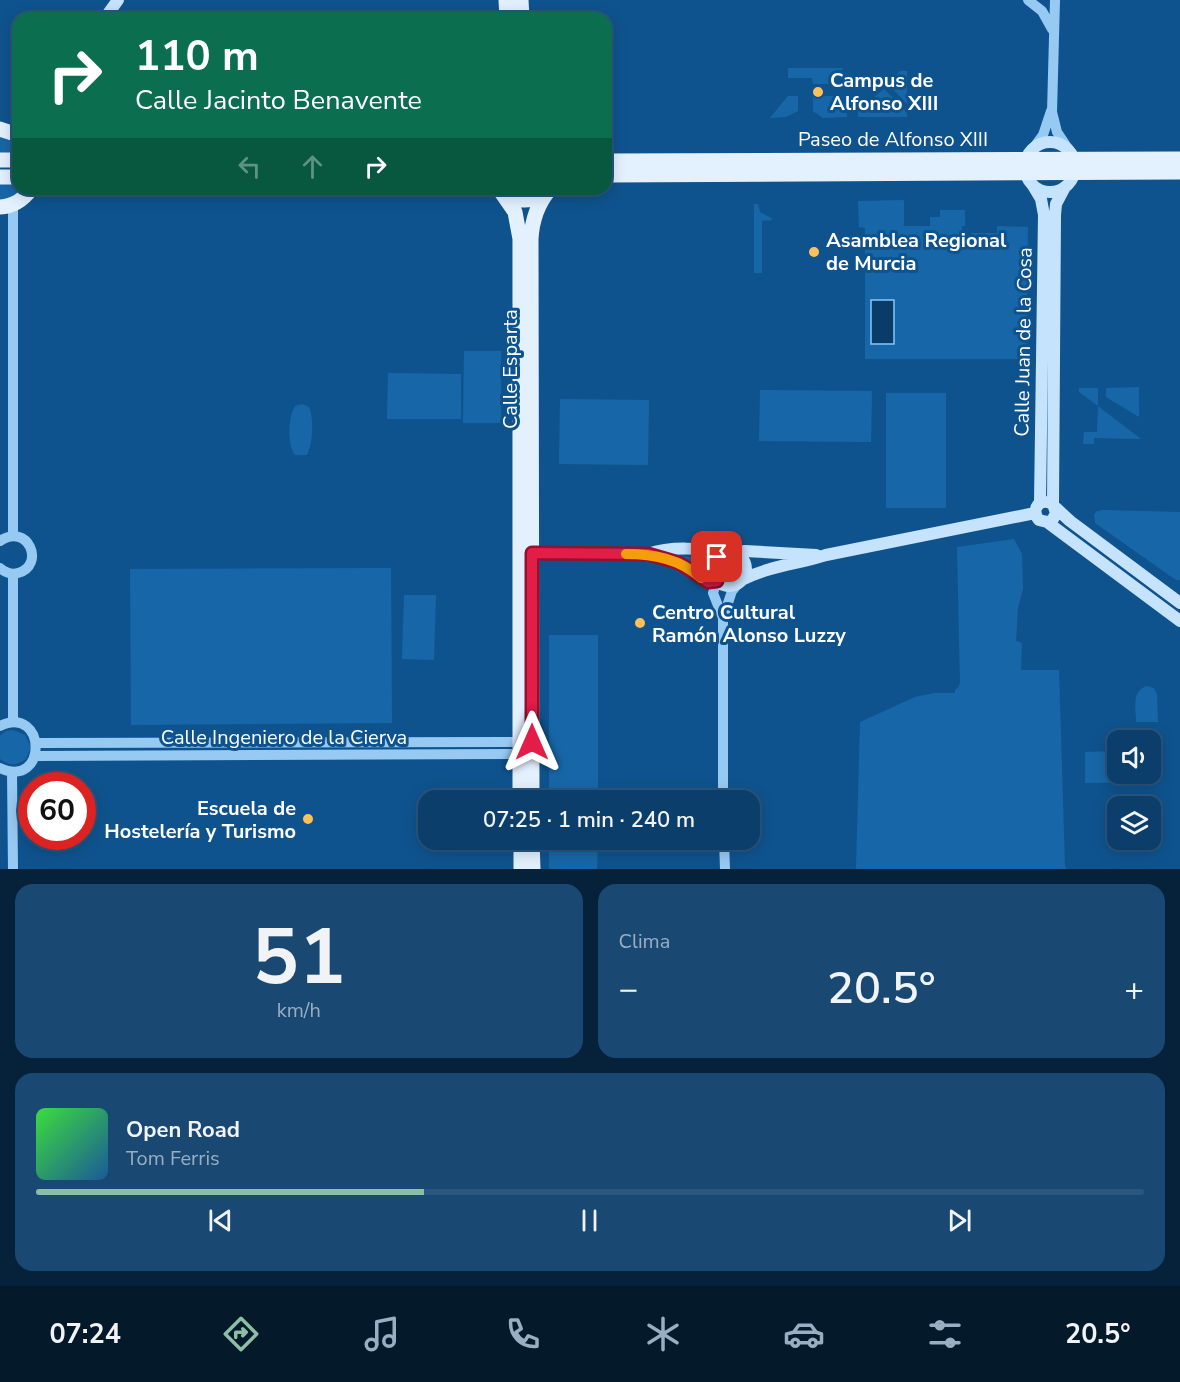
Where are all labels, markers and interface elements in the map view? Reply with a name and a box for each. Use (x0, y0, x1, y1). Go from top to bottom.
text: 110 m (135, 28, 259, 85)
icon: right (36, 36, 114, 114)
place label: Campus de Alfonso XIII (830, 67, 938, 117)
text: Calle Jacinto Benavente (135, 82, 422, 119)
marker: Campus de Alfonso XIII (811, 85, 825, 99)
street label: Paseo de Alfonso XIII (798, 126, 988, 153)
icon: left (233, 150, 266, 183)
icon: ahead (296, 150, 329, 183)
icon: right (359, 150, 392, 183)
place label: Asamblea Regional de Murcia (826, 227, 1007, 277)
marker: Asamblea Regional de Murcia (807, 245, 821, 259)
street label: Calle Juan de la Cosa (1008, 247, 1039, 437)
street label: Calle Esparta (497, 309, 524, 429)
pin (691, 531, 742, 582)
icon: arrive (700, 540, 733, 573)
place label: Centro Cultural Ramón Alonso Luzzy (652, 599, 846, 649)
marker: Centro Cultural Ramón Alonso Luzzy (633, 616, 647, 630)
position arrow (500, 710, 564, 774)
street label: Calle Ingeniero de la Cierva (161, 724, 407, 751)
map controls (1107, 730, 1161, 850)
button: sound (1107, 730, 1161, 784)
speed limit sign: 60 (18, 772, 96, 850)
place label: Escuela de Hostelería y Turismo (104, 795, 296, 845)
button: layers (1107, 796, 1161, 850)
text: 07:25 · 1 min · 240 m (483, 805, 695, 835)
marker: Escuela de Hostelería y Turismo (301, 812, 315, 826)
text: 51 (252, 904, 346, 1011)
text: Clima (619, 928, 670, 955)
text: 20.5° (827, 958, 936, 1019)
text: − (619, 967, 638, 1012)
text: + (1124, 967, 1144, 1012)
text: km/h (277, 997, 321, 1024)
text: Open Road (126, 1115, 240, 1145)
text: Tom Ferris (126, 1145, 220, 1172)
icon: previous (204, 1204, 237, 1237)
icon: pause (573, 1204, 606, 1237)
icon: next (943, 1204, 976, 1237)
icon: directions (220, 1313, 262, 1355)
icon: music (361, 1313, 403, 1355)
icon: phone (502, 1313, 544, 1355)
icon: climate (642, 1313, 684, 1355)
icon: car (783, 1313, 825, 1355)
icon: filters (924, 1313, 966, 1355)
text: 07:24 (49, 1316, 121, 1353)
text: 20.5° (1065, 1316, 1130, 1353)

